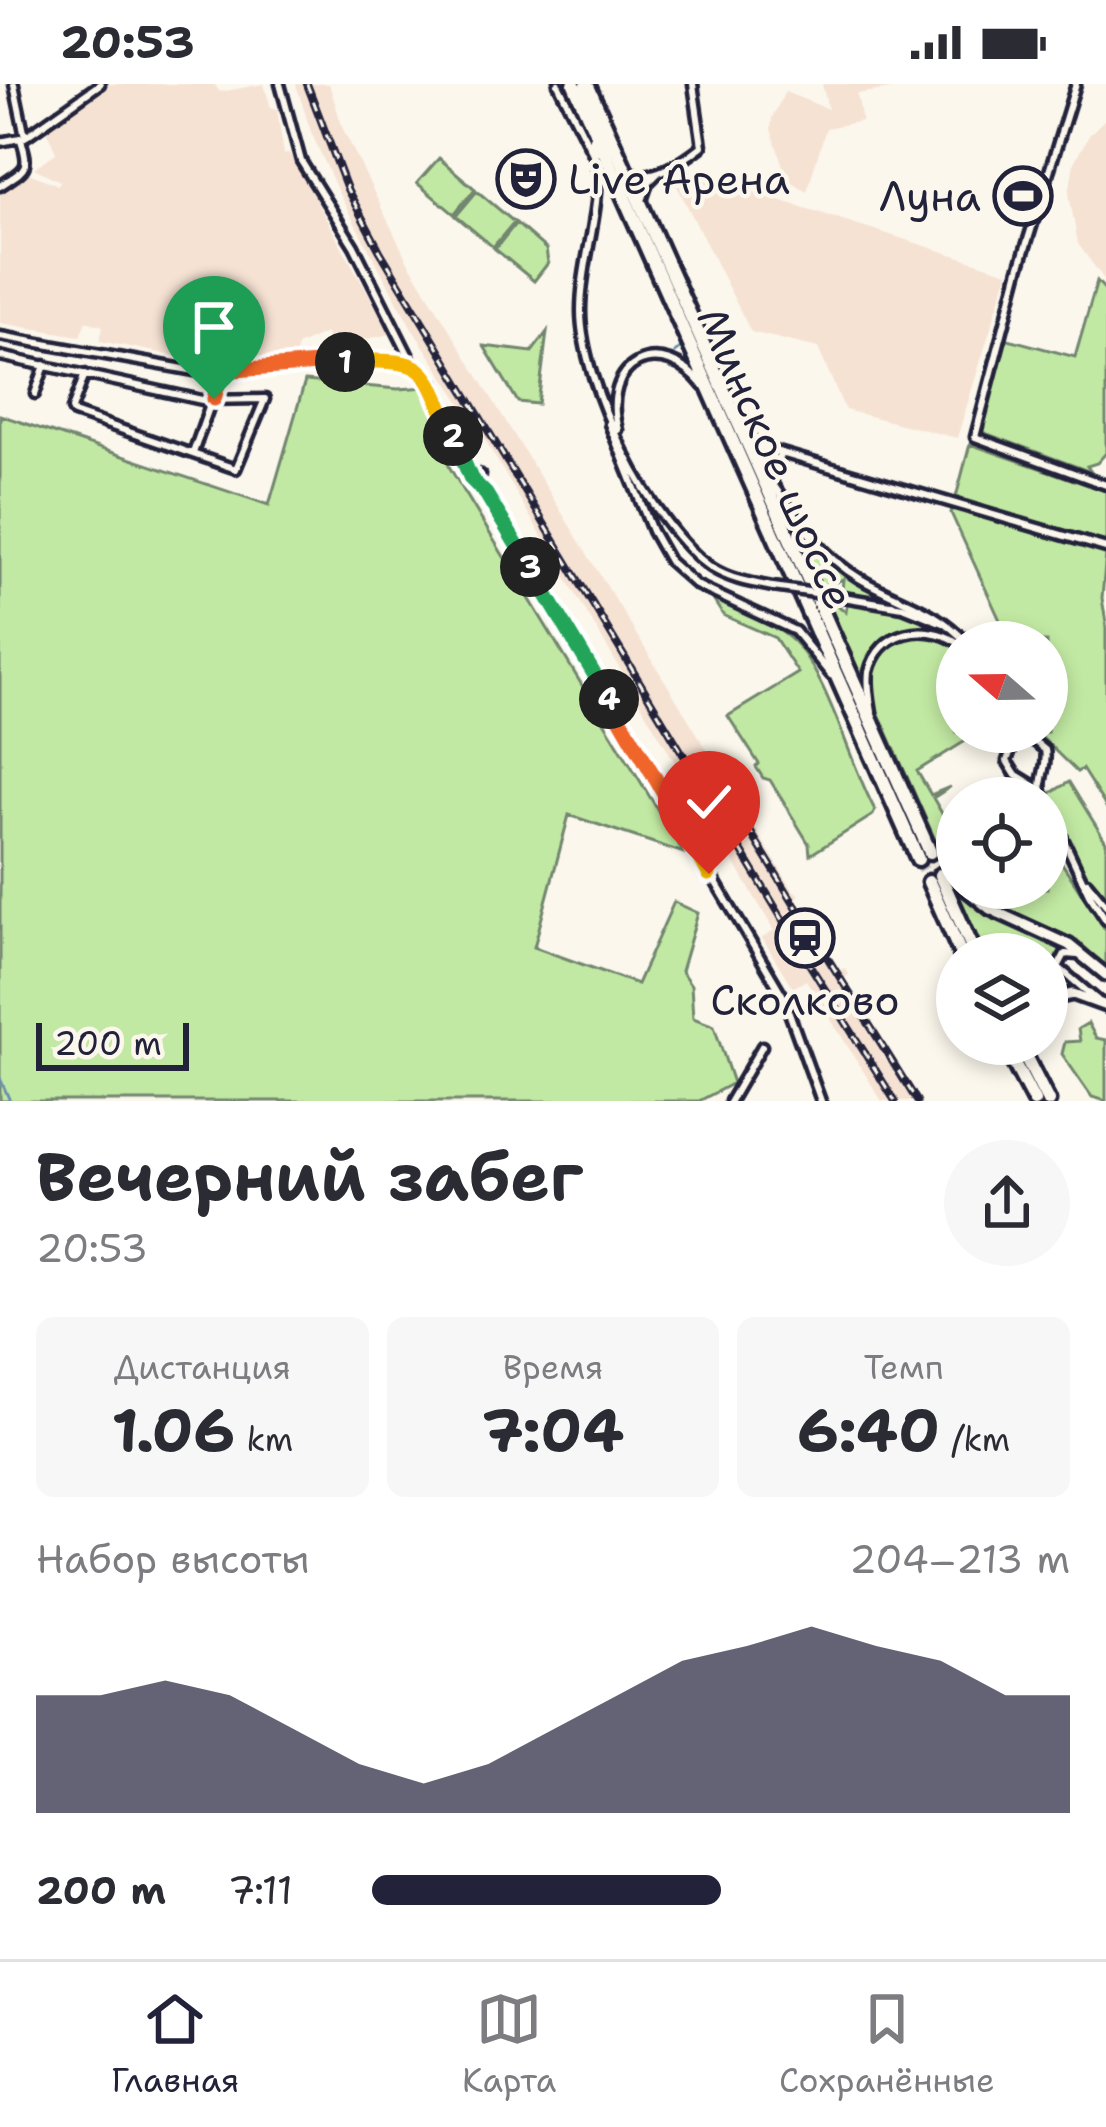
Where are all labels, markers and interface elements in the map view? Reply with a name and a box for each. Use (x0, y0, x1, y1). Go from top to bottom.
text: 20:53 (60, 12, 195, 72)
theatre icon: Live Арена (495, 148, 557, 210)
place label: Live Арена (568, 151, 790, 207)
sports icon: Луна (992, 165, 1054, 227)
place label: Луна (879, 168, 981, 224)
pin (163, 276, 265, 399)
icon: arrive (181, 294, 247, 360)
street label: Минское шоссе (684, 298, 868, 618)
pin: 1 (315, 332, 375, 392)
text: 1 (337, 339, 353, 384)
pin: 2 (423, 406, 483, 466)
text: 2 (441, 413, 465, 458)
pin: 3 (500, 537, 560, 597)
text: 3 (518, 544, 542, 589)
north arrow (936, 621, 1068, 753)
map controls (936, 621, 1068, 1065)
pin: 4 (579, 669, 639, 729)
text: 4 (597, 676, 621, 721)
pin (658, 751, 760, 874)
icon: check (676, 769, 742, 835)
button: locate (936, 777, 1068, 909)
station icon: Сколково (774, 907, 836, 969)
button: layers (936, 933, 1068, 1065)
place label: Сколково (710, 972, 900, 1028)
scale bar (36, 1017, 189, 1070)
text: 200 m (54, 1021, 162, 1066)
text: Вечерний забег (36, 1133, 583, 1221)
button: share (944, 1140, 1070, 1266)
text: 20:53 (36, 1222, 148, 1274)
text: Дистанция (114, 1345, 291, 1390)
text: Время (503, 1345, 603, 1390)
text: Темп (864, 1345, 944, 1390)
text: 1.06 (111, 1390, 235, 1470)
text: 7:04 (482, 1390, 624, 1470)
text: 6:40 (797, 1390, 940, 1470)
text: km (235, 1417, 293, 1462)
text: /km (940, 1417, 1010, 1462)
text: Набор высоты (36, 1533, 310, 1585)
text: 204–213 m (849, 1533, 1070, 1585)
text: 200 m (36, 1864, 166, 1916)
text: 7:11 (228, 1864, 293, 1916)
tab: Главная (111, 1986, 239, 2103)
tab: Карта (462, 1986, 556, 2103)
tab: Сохранённые (779, 1986, 995, 2103)

